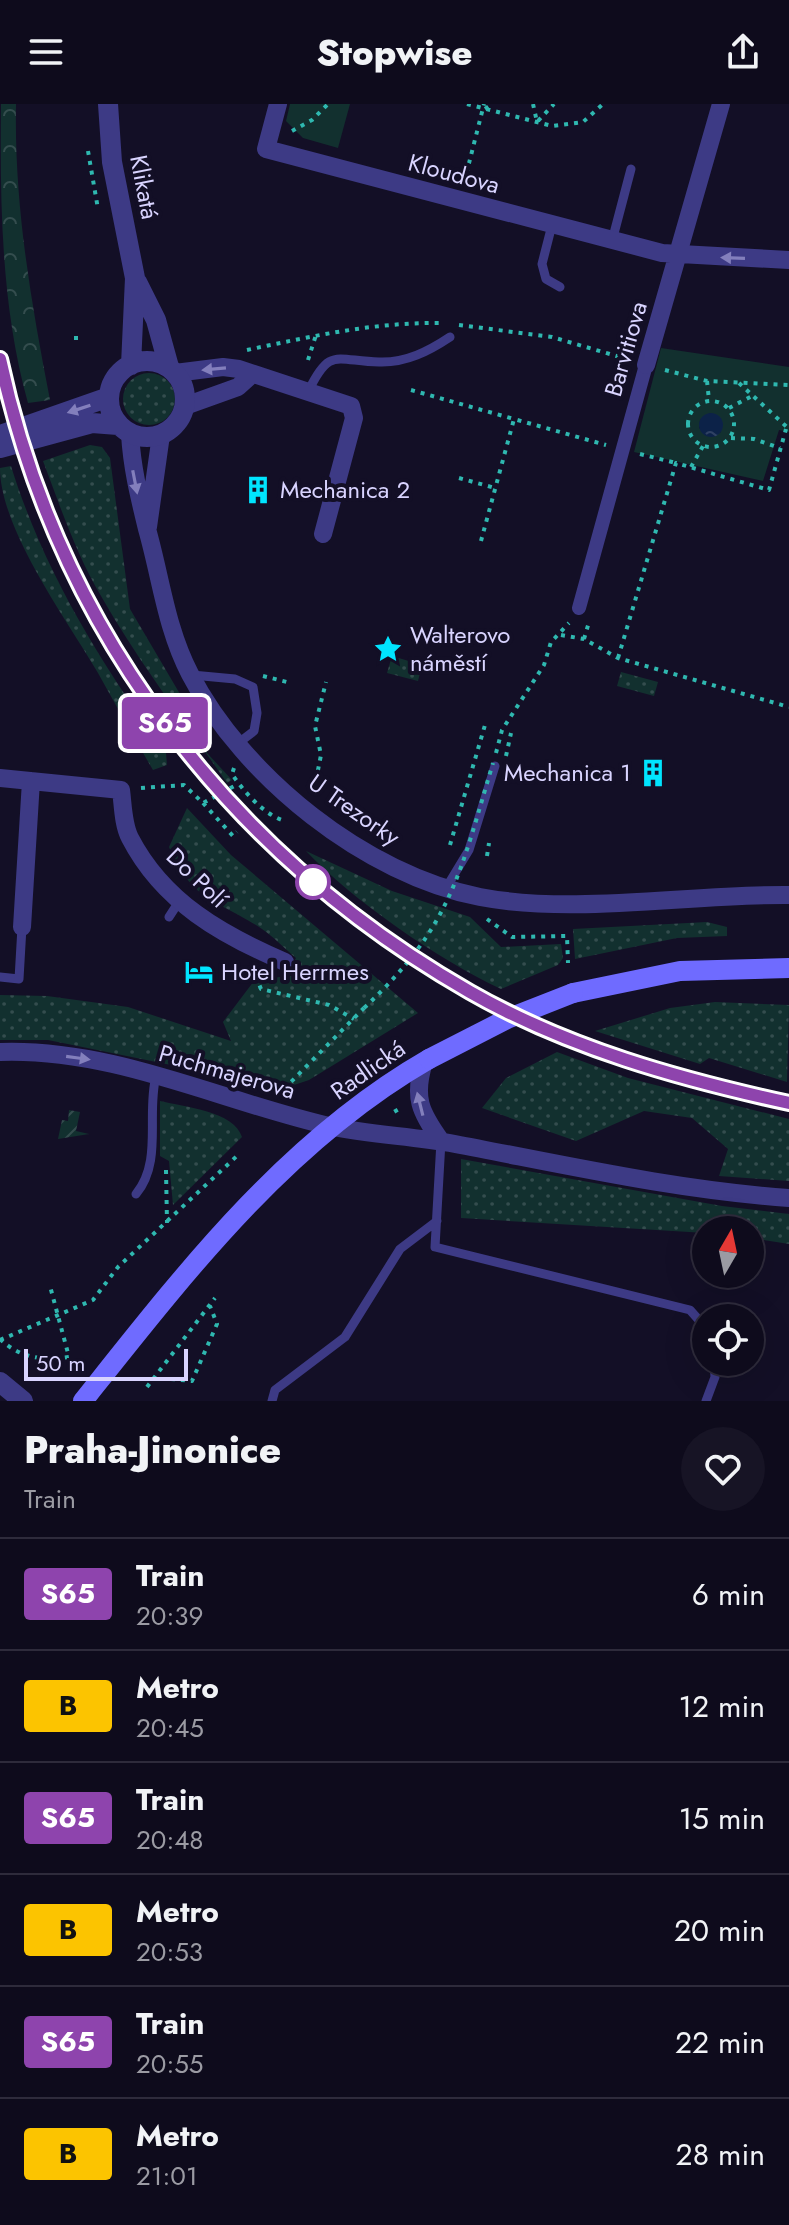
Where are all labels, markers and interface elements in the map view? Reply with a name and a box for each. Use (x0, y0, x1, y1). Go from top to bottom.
text: Stopwise (316, 26, 473, 78)
icon: menu (24, 30, 68, 74)
icon: share (721, 30, 765, 74)
street label: Kloudova (405, 145, 504, 202)
street label: Klikatá (121, 152, 168, 222)
one-way arrow (720, 251, 745, 264)
street label: Barvitiova (595, 297, 656, 401)
one-way arrow (201, 363, 226, 376)
one-way arrow (66, 404, 90, 416)
one-way arrow (129, 470, 141, 495)
place label: Mechanica 2 (280, 472, 410, 507)
building icon: Mechanica 2 (243, 475, 273, 505)
place label: Walterovo náměstí (410, 617, 510, 680)
place icon: Walterovo náměstí (373, 634, 403, 664)
line badge: S65 (119, 697, 211, 749)
text: S65 (138, 702, 192, 743)
place label: Mechanica 1 (504, 755, 631, 790)
building icon: Mechanica 1 (638, 758, 668, 788)
street label: U Trezorky (301, 765, 408, 854)
street label: Do Polí (159, 839, 237, 916)
unlabelled marker (296, 865, 330, 899)
place label: Hotel Herrmes (221, 954, 369, 989)
hotel icon: Hotel Herrmes (184, 957, 214, 987)
street label: Radlická (323, 1031, 412, 1108)
street label: Puchmajerova (155, 1035, 300, 1108)
one-way arrow (66, 1052, 91, 1065)
one-way arrow (414, 1091, 426, 1116)
north arrow (692, 1216, 764, 1288)
map controls (692, 1216, 764, 1376)
button: locate (692, 1304, 764, 1376)
scale bar (24, 1345, 188, 1381)
text: 50 m (36, 1347, 85, 1379)
text: Praha-Jinonice (24, 1422, 281, 1477)
button: heart (681, 1427, 765, 1511)
text: Train (24, 1480, 76, 1518)
text: Train (136, 1554, 204, 1597)
text: S65 (41, 1573, 95, 1614)
text: 6 min (692, 1573, 765, 1616)
text: 20:39 (136, 1597, 203, 1635)
text: Metro (136, 1666, 219, 1709)
text: B (59, 1685, 77, 1726)
text: 12 min (678, 1685, 765, 1728)
text: 20:45 (136, 1709, 204, 1747)
text: Train (136, 1778, 204, 1821)
text: S65 (41, 1797, 95, 1838)
text: 15 min (679, 1797, 765, 1840)
text: 20:48 (136, 1821, 204, 1859)
text: Metro (136, 1890, 219, 1933)
text: B (59, 1909, 77, 1950)
text: 20 min (674, 1909, 765, 1952)
text: 20:53 (136, 1933, 203, 1971)
text: Train (136, 2002, 204, 2045)
text: S65 (41, 2021, 95, 2062)
text: 22 min (675, 2021, 765, 2064)
text: 20:55 (136, 2045, 204, 2083)
text: Metro (136, 2114, 219, 2157)
text: B (59, 2133, 77, 2174)
text: 28 min (676, 2133, 765, 2176)
text: 21:01 (136, 2157, 198, 2195)

